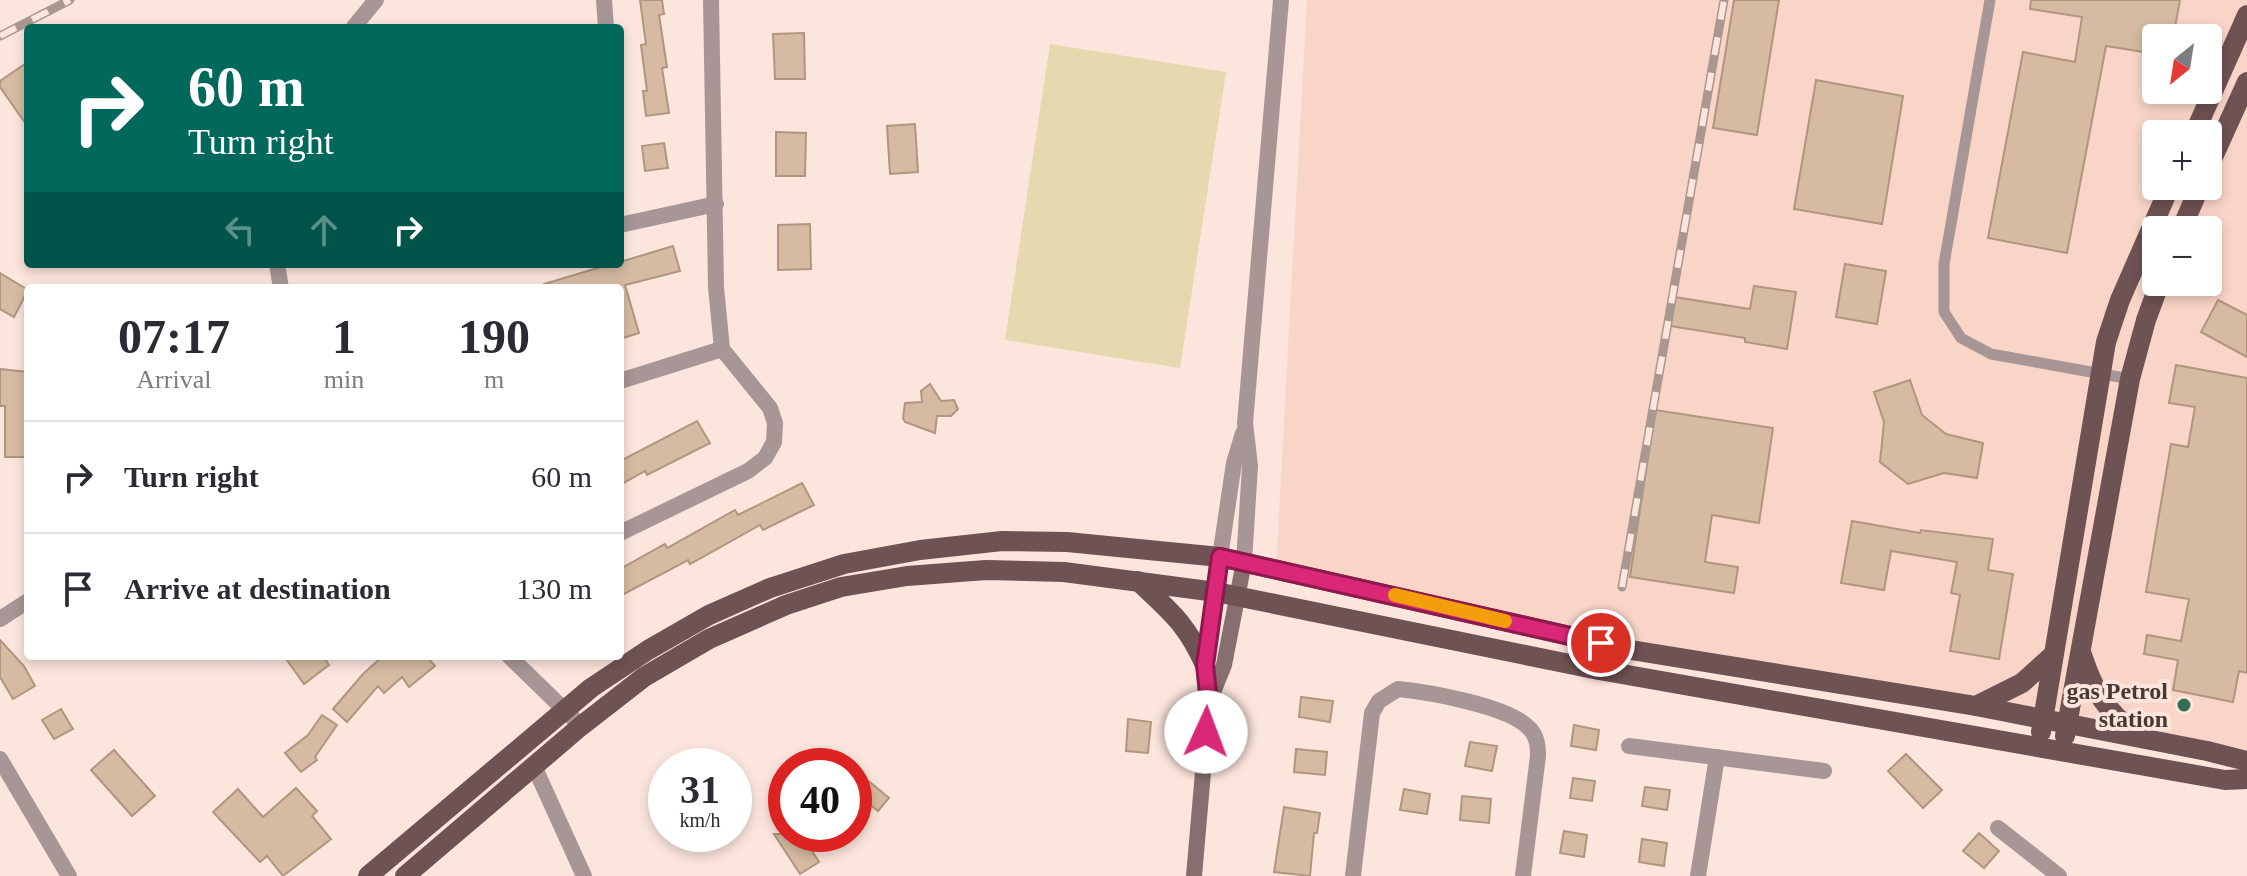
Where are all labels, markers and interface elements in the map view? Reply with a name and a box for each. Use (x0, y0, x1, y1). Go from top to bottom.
north arrow (2142, 24, 2222, 104)
map controls (2142, 24, 2222, 296)
icon: right (56, 56, 160, 160)
text: 60 m (188, 56, 305, 118)
button: + (2142, 120, 2222, 200)
text: Turn right (188, 122, 334, 162)
icon: left (218, 208, 262, 252)
icon: ahead (302, 208, 346, 252)
icon: right (386, 208, 430, 252)
button: − (2142, 216, 2222, 296)
text: 07:17 (118, 310, 230, 363)
text: 1 (332, 310, 356, 363)
text: 190 (458, 310, 530, 363)
text: Arrival (136, 365, 211, 394)
text: min (324, 365, 364, 394)
text: m (484, 365, 504, 394)
icon: right (56, 455, 100, 499)
text: Turn right (124, 460, 259, 493)
text: 60 m (531, 460, 592, 493)
icon: arrive (56, 567, 100, 611)
text: Arrive at destination (124, 572, 391, 605)
text: 130 m (516, 572, 592, 605)
pin (1567, 609, 1635, 677)
icon: arrive (1579, 621, 1623, 665)
place label: gas Petrol station (2066, 678, 2168, 732)
position arrow (1164, 690, 1248, 774)
marker: gas Petrol station (2175, 696, 2193, 714)
speed limit sign: 40 (768, 748, 872, 852)
text: 31 (680, 767, 720, 812)
text: km/h (679, 809, 721, 831)

